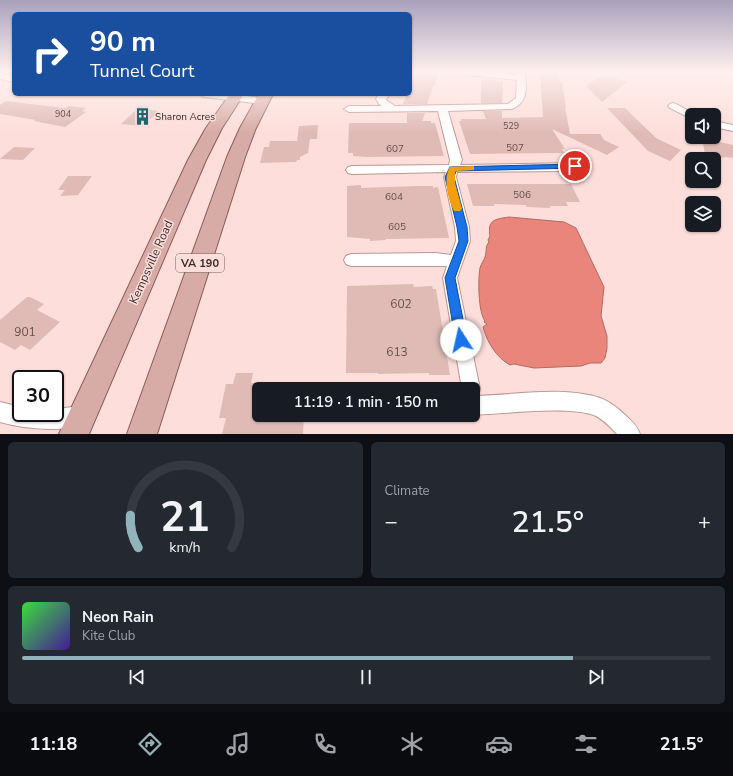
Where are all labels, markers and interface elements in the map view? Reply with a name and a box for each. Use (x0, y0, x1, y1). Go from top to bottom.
text: 90 m (90, 23, 156, 61)
icon: right (24, 28, 76, 80)
text: Tunnel Court (90, 59, 194, 83)
building icon: Sharon Acres (132, 106, 152, 126)
house number: 904 (55, 108, 72, 120)
map controls (685, 108, 721, 232)
button: sound (685, 108, 721, 144)
place label: Sharon Acres (155, 110, 215, 124)
house number: 529 (503, 120, 519, 132)
house number: 507 (506, 141, 524, 155)
house number: 607 (386, 142, 404, 156)
pin (558, 149, 592, 183)
button: search (685, 152, 721, 188)
icon: arrive (564, 155, 586, 177)
house number: 506 (513, 188, 531, 202)
house number: 604 (385, 190, 403, 204)
button: layers (685, 196, 721, 232)
street label: Kempsville Road (125, 218, 177, 306)
house number: 605 (388, 220, 406, 234)
road number: VA 190 (176, 254, 224, 272)
house number: 602 (390, 296, 412, 312)
position arrow (440, 319, 482, 361)
house number: 901 (14, 324, 36, 340)
house number: 613 (386, 344, 408, 360)
speed limit sign: 30 (12, 370, 64, 422)
text: 11:19 · 1 min · 150 m (294, 392, 438, 412)
text: Climate (385, 482, 430, 500)
text: 21 (160, 489, 210, 546)
text: 21.5° (512, 502, 584, 543)
text: − (385, 507, 398, 537)
text: + (698, 507, 711, 537)
text: km/h (170, 538, 201, 557)
text: Neon Rain (82, 607, 154, 627)
text: Kite Club (82, 627, 135, 645)
icon: previous (126, 666, 148, 688)
icon: pause (355, 666, 377, 688)
icon: next (585, 666, 607, 688)
icon: directions (136, 730, 164, 758)
icon: music (224, 730, 252, 758)
icon: phone (311, 730, 339, 758)
icon: climate (398, 730, 426, 758)
icon: car (485, 730, 513, 758)
icon: filters (572, 730, 600, 758)
text: 11:18 (30, 732, 77, 756)
text: 21.5° (660, 732, 703, 756)

